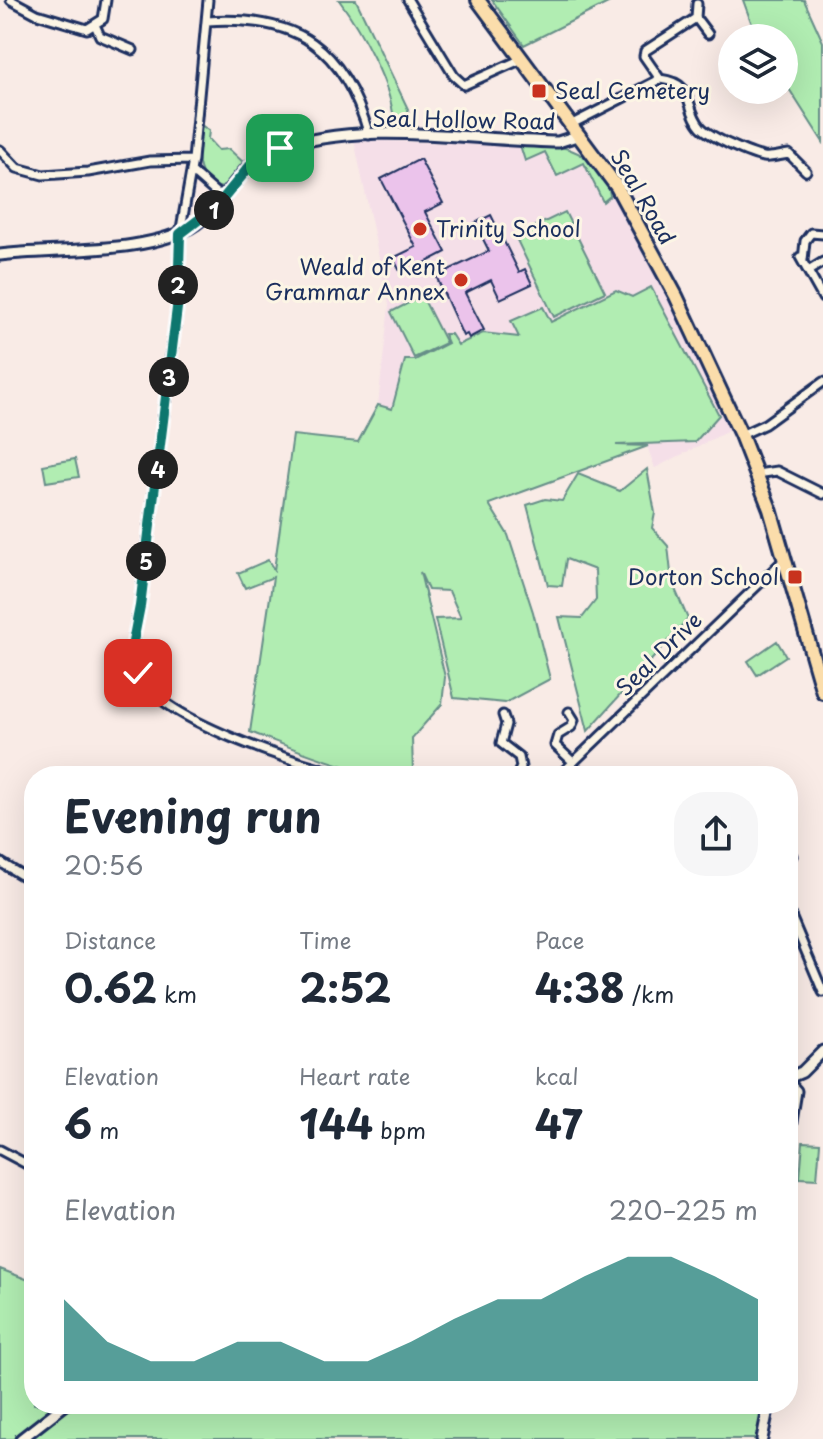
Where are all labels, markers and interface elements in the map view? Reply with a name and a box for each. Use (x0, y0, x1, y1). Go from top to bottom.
map controls (718, 24, 798, 104)
button: layers (718, 24, 798, 104)
place label: Seal Cemetery (555, 73, 710, 106)
marker: Seal Cemetery (530, 82, 548, 100)
street label: Seal Hollow Road (372, 100, 556, 137)
pin (246, 114, 314, 182)
icon: arrive (258, 126, 302, 170)
street label: Seal Road (604, 142, 685, 250)
pin: 1 (194, 190, 234, 230)
text: 1 (209, 193, 219, 226)
place label: Trinity School (436, 211, 581, 244)
marker: Trinity School (411, 220, 429, 238)
place label: Weald of Kent Grammar Annex (265, 249, 445, 307)
pin: 2 (158, 265, 198, 305)
text: 2 (170, 268, 186, 301)
marker: Weald of Kent Grammar Annex (452, 271, 470, 289)
pin: 3 (149, 357, 189, 397)
text: 3 (162, 360, 176, 393)
pin: 4 (138, 449, 178, 489)
text: 4 (151, 452, 165, 485)
pin: 5 (126, 541, 166, 581)
text: 5 (139, 544, 153, 577)
place label: Dorton School (628, 559, 779, 592)
marker: Dorton School (786, 568, 804, 586)
street label: Seal Drive (607, 603, 709, 703)
pin (104, 639, 172, 707)
icon: check (116, 651, 160, 695)
text: Evening run (64, 782, 322, 848)
button: share (674, 792, 758, 876)
text: 20:56 (64, 845, 143, 884)
text: Distance (64, 923, 156, 956)
text: Time (299, 923, 351, 956)
text: Pace (535, 923, 584, 956)
text: 0.62 (64, 956, 157, 1017)
text: 2:52 (299, 956, 391, 1017)
text: 4:38 (535, 956, 625, 1017)
text: km (157, 977, 197, 1010)
text: /km (625, 977, 674, 1010)
text: Elevation (64, 1059, 159, 1092)
text: Heart rate (299, 1059, 410, 1092)
text: kcal (535, 1059, 579, 1092)
text: 6 (64, 1092, 92, 1153)
text: 144 (299, 1092, 373, 1153)
text: 47 (535, 1092, 582, 1153)
text: m (92, 1113, 119, 1146)
text: bpm (373, 1113, 426, 1146)
text: Elevation (64, 1190, 176, 1229)
text: 220–225 m (609, 1190, 758, 1229)

